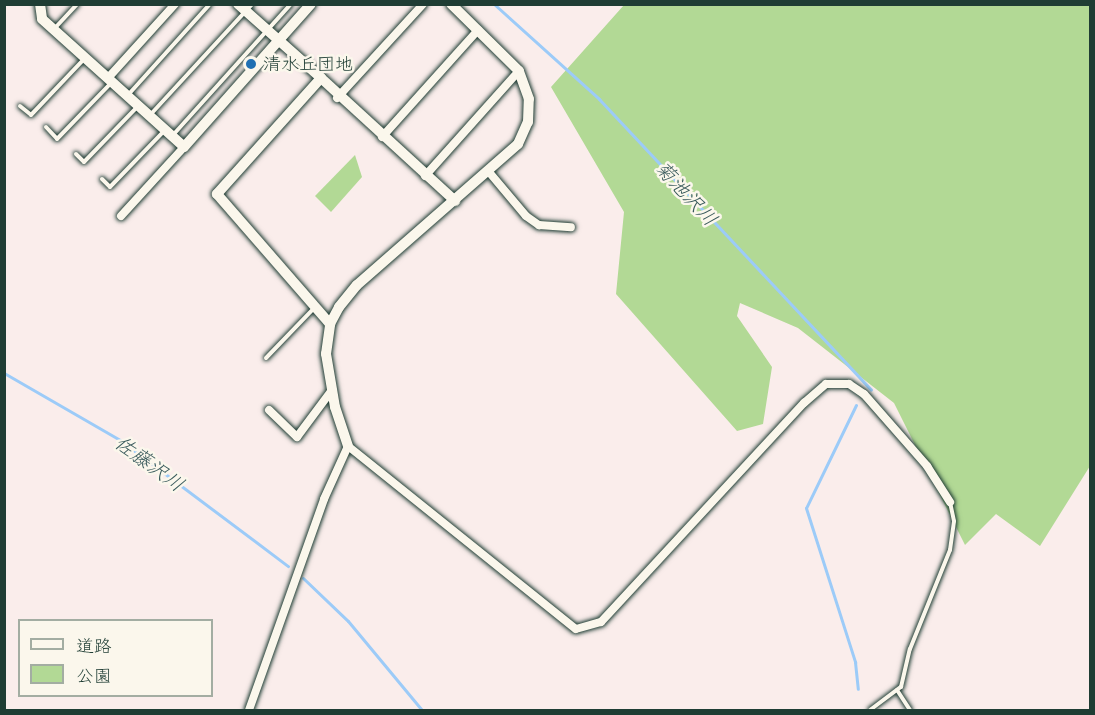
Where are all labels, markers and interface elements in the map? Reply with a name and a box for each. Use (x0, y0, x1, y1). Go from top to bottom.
place label: 清水丘団地 (263, 53, 353, 75)
marker: 清水丘団地 (244, 57, 258, 71)
water label: 菊池沢川 (651, 156, 723, 230)
water label: 佐藤沢川 (111, 430, 189, 496)
legend (18, 619, 213, 697)
text: 道路 (76, 633, 112, 658)
text: 公園 (76, 663, 112, 688)

